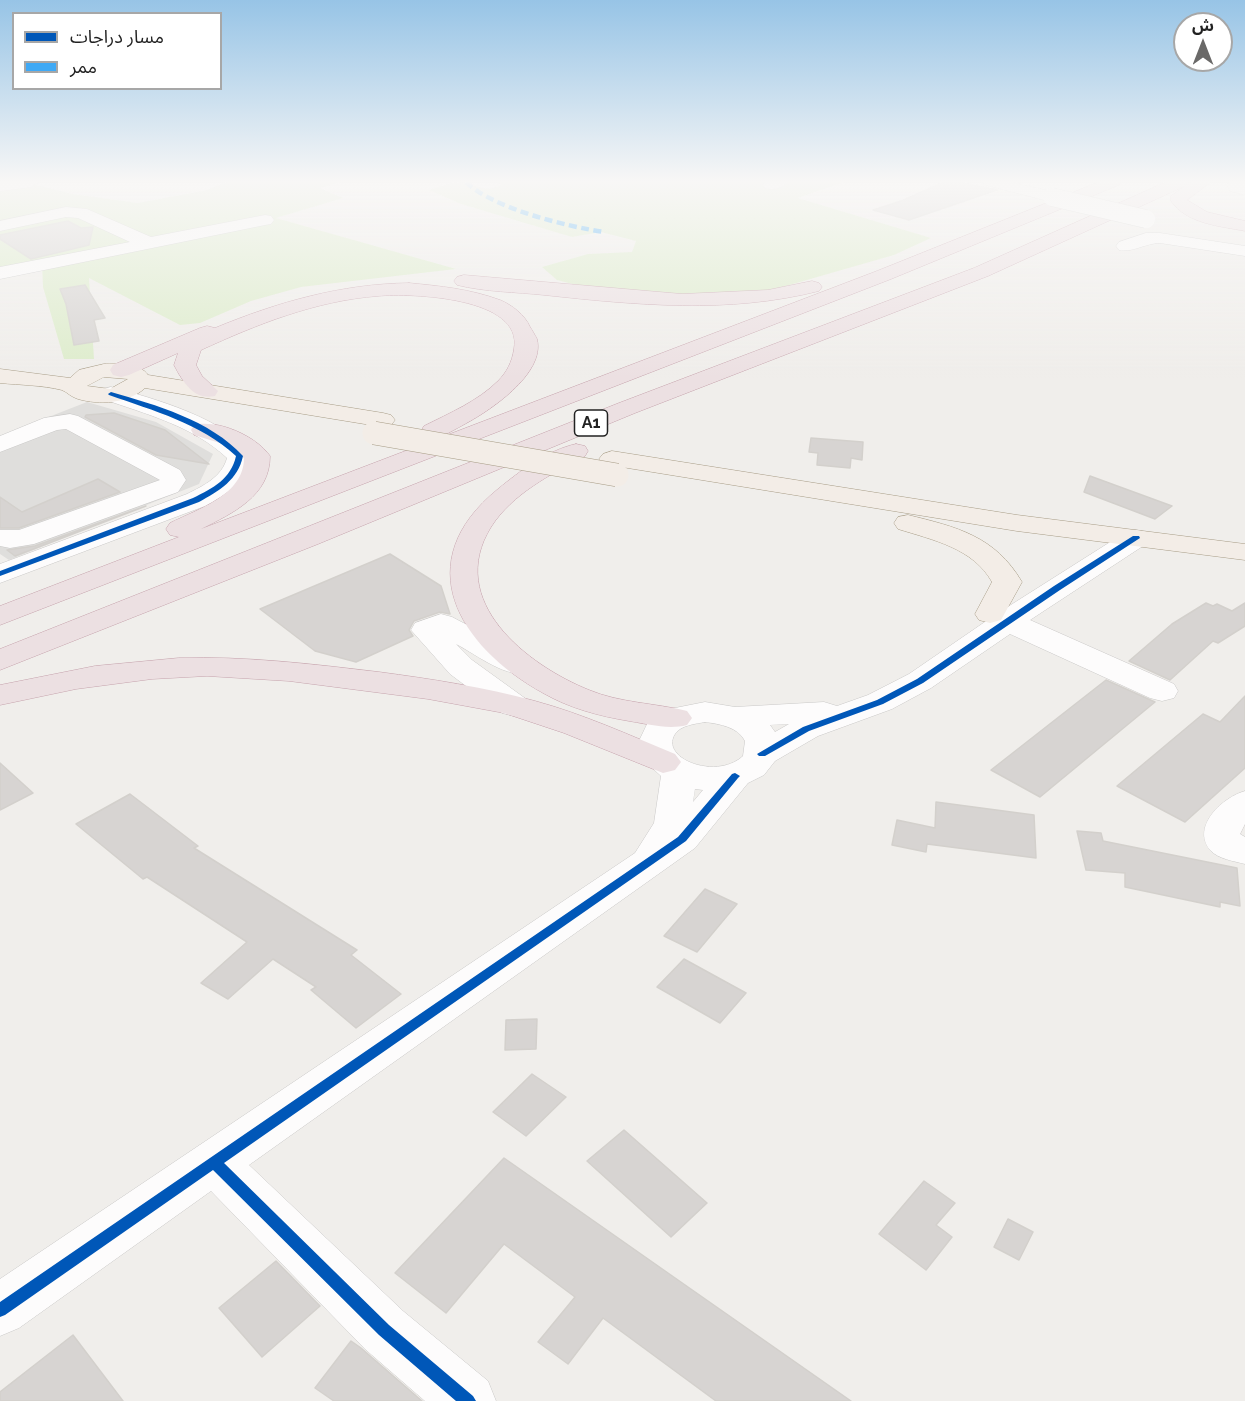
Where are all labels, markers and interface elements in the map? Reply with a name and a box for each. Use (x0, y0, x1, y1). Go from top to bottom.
legend (12, 12, 222, 90)
north arrow (1173, 12, 1233, 72)
text: ش (1192, 16, 1214, 35)
text: مسار دراجات (70, 26, 164, 47)
text: ممر (70, 56, 97, 77)
road number: A1 (574, 410, 608, 436)

